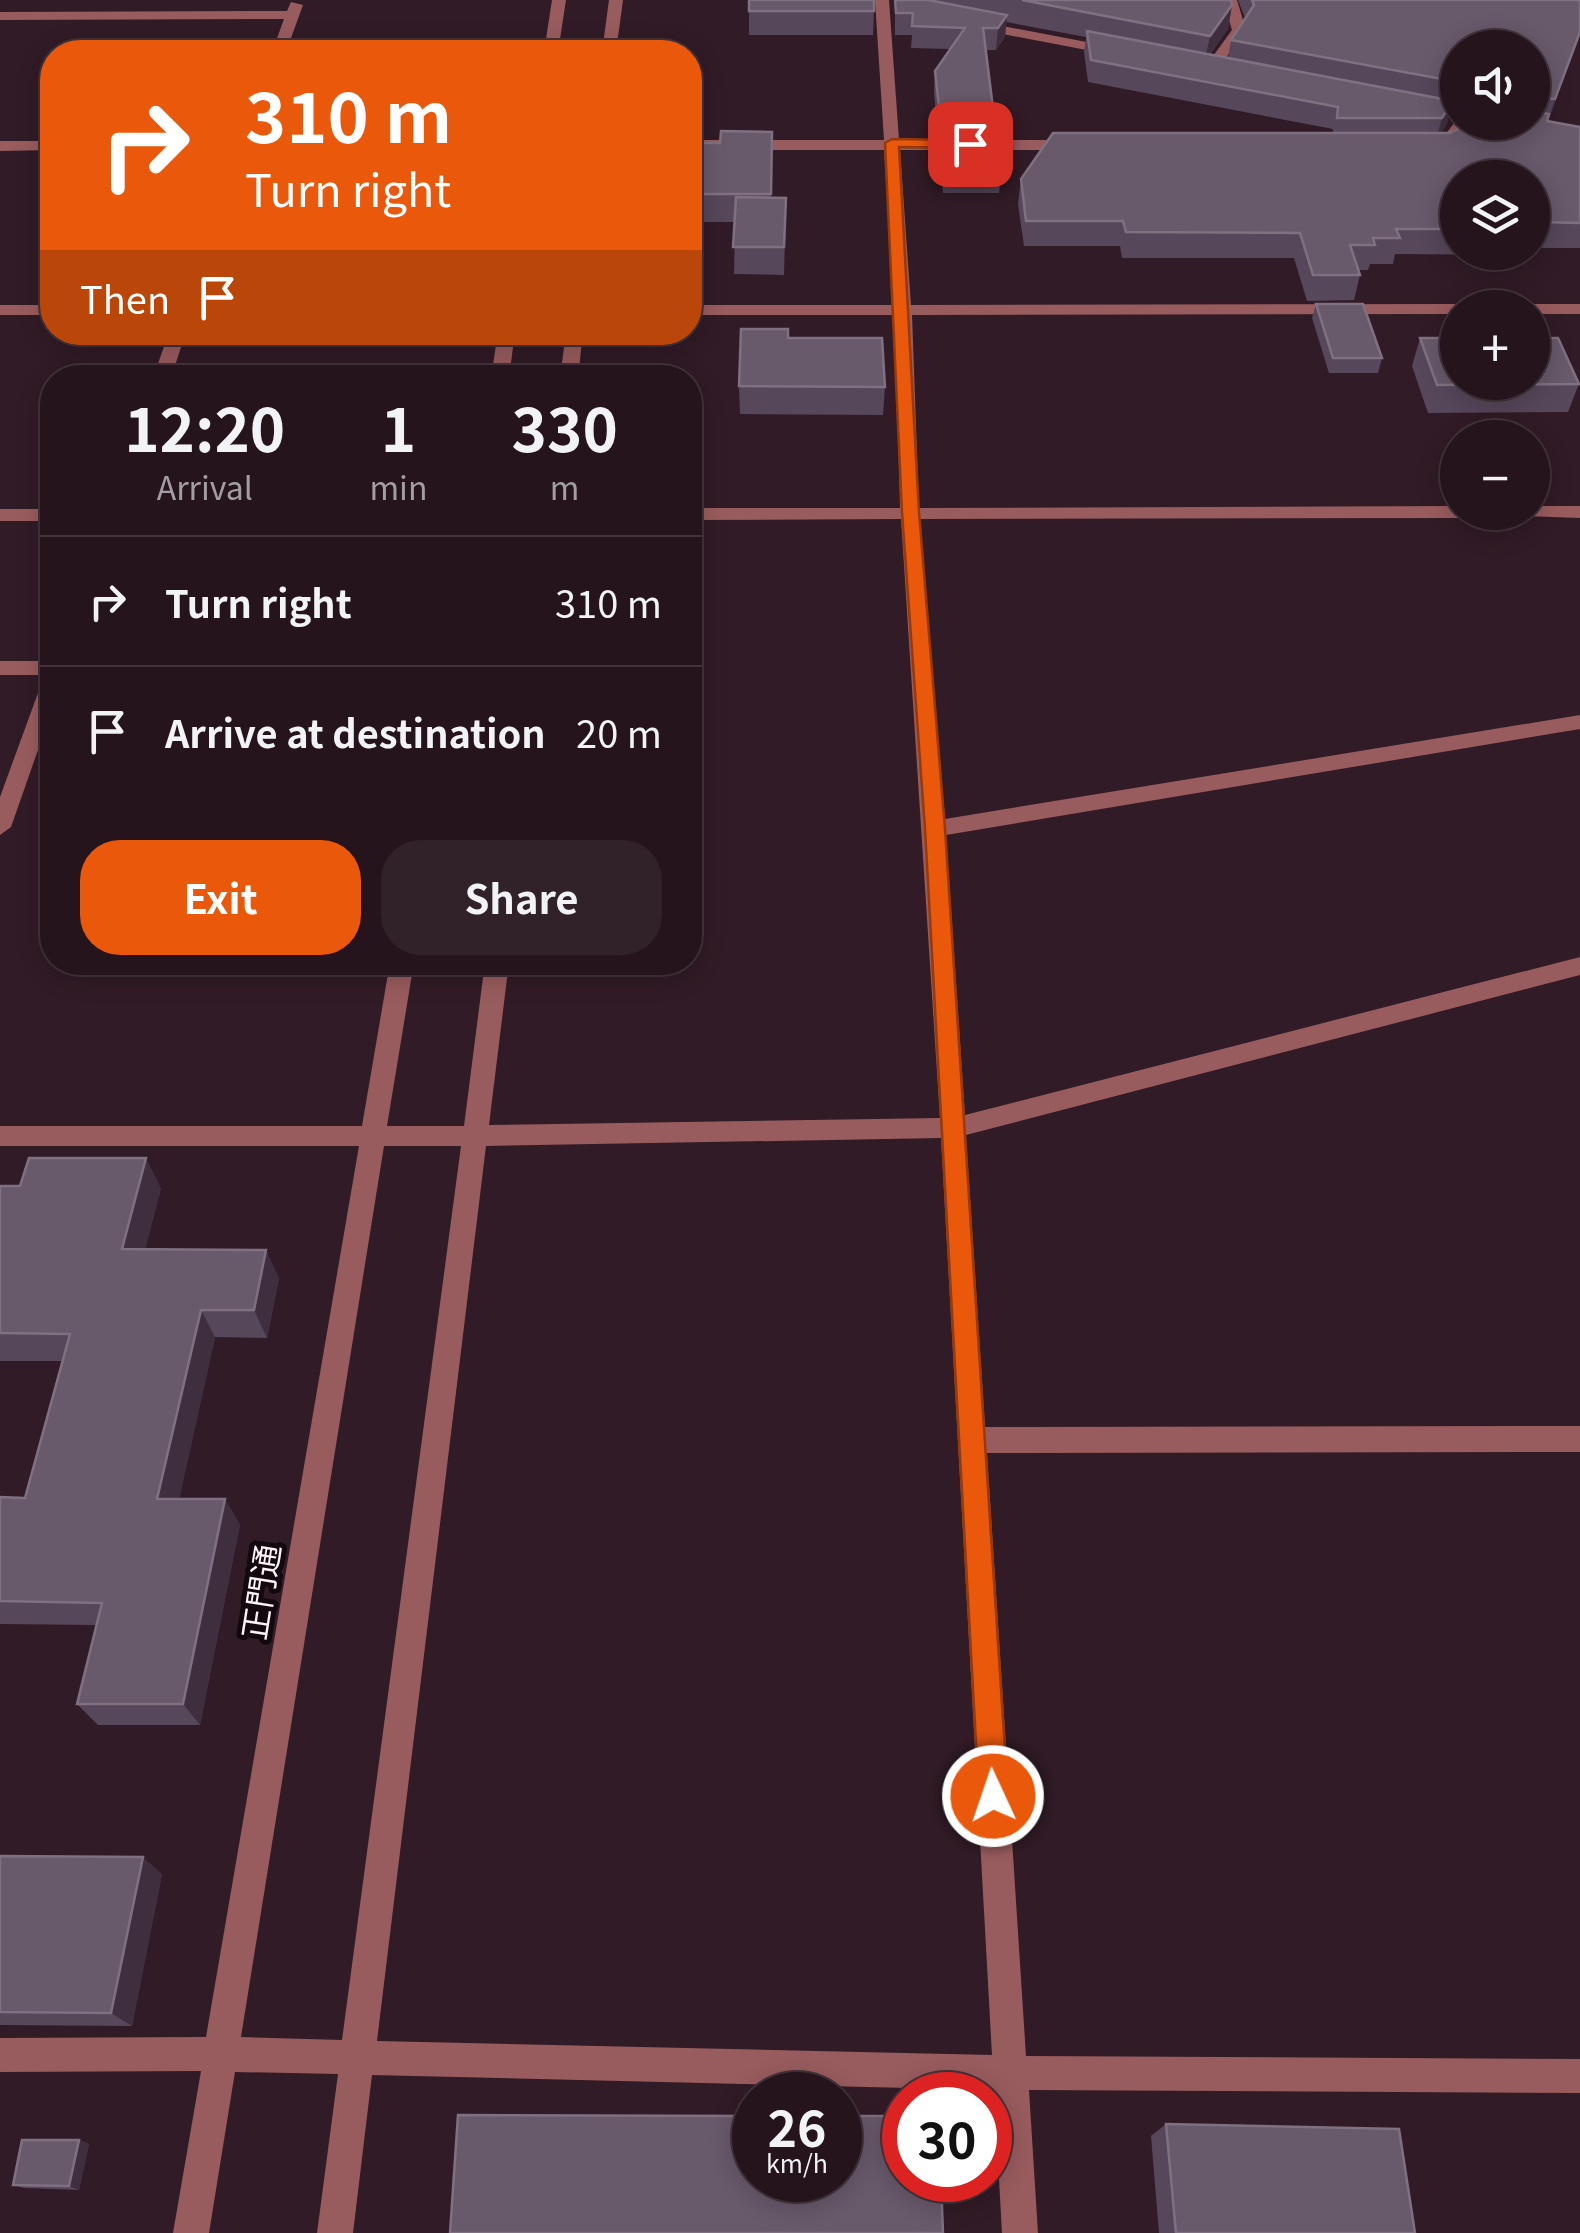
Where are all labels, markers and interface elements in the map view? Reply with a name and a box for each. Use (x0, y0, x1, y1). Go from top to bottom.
map controls (1440, 30, 1550, 530)
button: sound (1440, 30, 1550, 140)
text: 310 m (245, 62, 452, 163)
icon: right (80, 80, 210, 210)
pin (928, 102, 1013, 187)
icon: arrive (943, 117, 998, 172)
text: Turn right (245, 155, 451, 220)
button: layers (1440, 160, 1550, 270)
text: Then (80, 270, 170, 325)
icon: arrive (190, 270, 245, 325)
button: + (1440, 290, 1550, 400)
text: 12:20 (124, 382, 285, 469)
text: 1 (381, 382, 416, 469)
text: 330 (512, 382, 618, 469)
button: − (1440, 420, 1550, 530)
text: Arrival (157, 463, 253, 509)
text: min (369, 463, 427, 509)
text: m (550, 463, 580, 509)
icon: right (80, 574, 135, 629)
text: Turn right (165, 574, 352, 629)
text: 310 m (555, 574, 662, 629)
icon: arrive (80, 704, 135, 759)
text: Arrive at destination (165, 704, 546, 759)
text: 20 m (576, 704, 662, 759)
button: Exit (80, 840, 361, 955)
button: Share (381, 840, 662, 955)
street label: 正門通 (229, 1541, 289, 1643)
position arrow (941, 1744, 1045, 1848)
speed limit sign: 30 (882, 2072, 1012, 2202)
text: 26 (768, 2089, 827, 2161)
text: km/h (766, 2144, 828, 2180)

